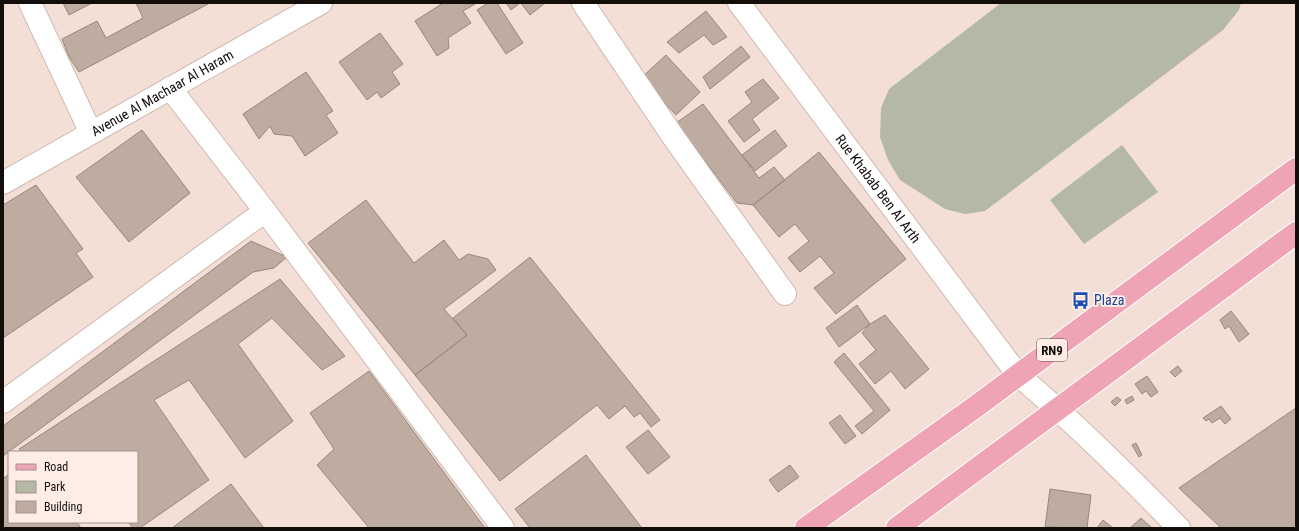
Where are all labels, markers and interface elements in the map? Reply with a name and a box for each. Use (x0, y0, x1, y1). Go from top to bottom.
street label: Avenue Al Machaar Al Haram (88, 46, 236, 139)
street label: Rue Khabab Ben Al Arth (832, 131, 924, 246)
bus stop icon: Plaza (1071, 290, 1091, 310)
place label: Plaza (1094, 292, 1125, 308)
road number: RN9 (1037, 339, 1067, 361)
legend (8, 451, 138, 523)
text: Road (44, 460, 68, 474)
text: Park (44, 480, 66, 494)
text: Building (44, 500, 82, 514)

